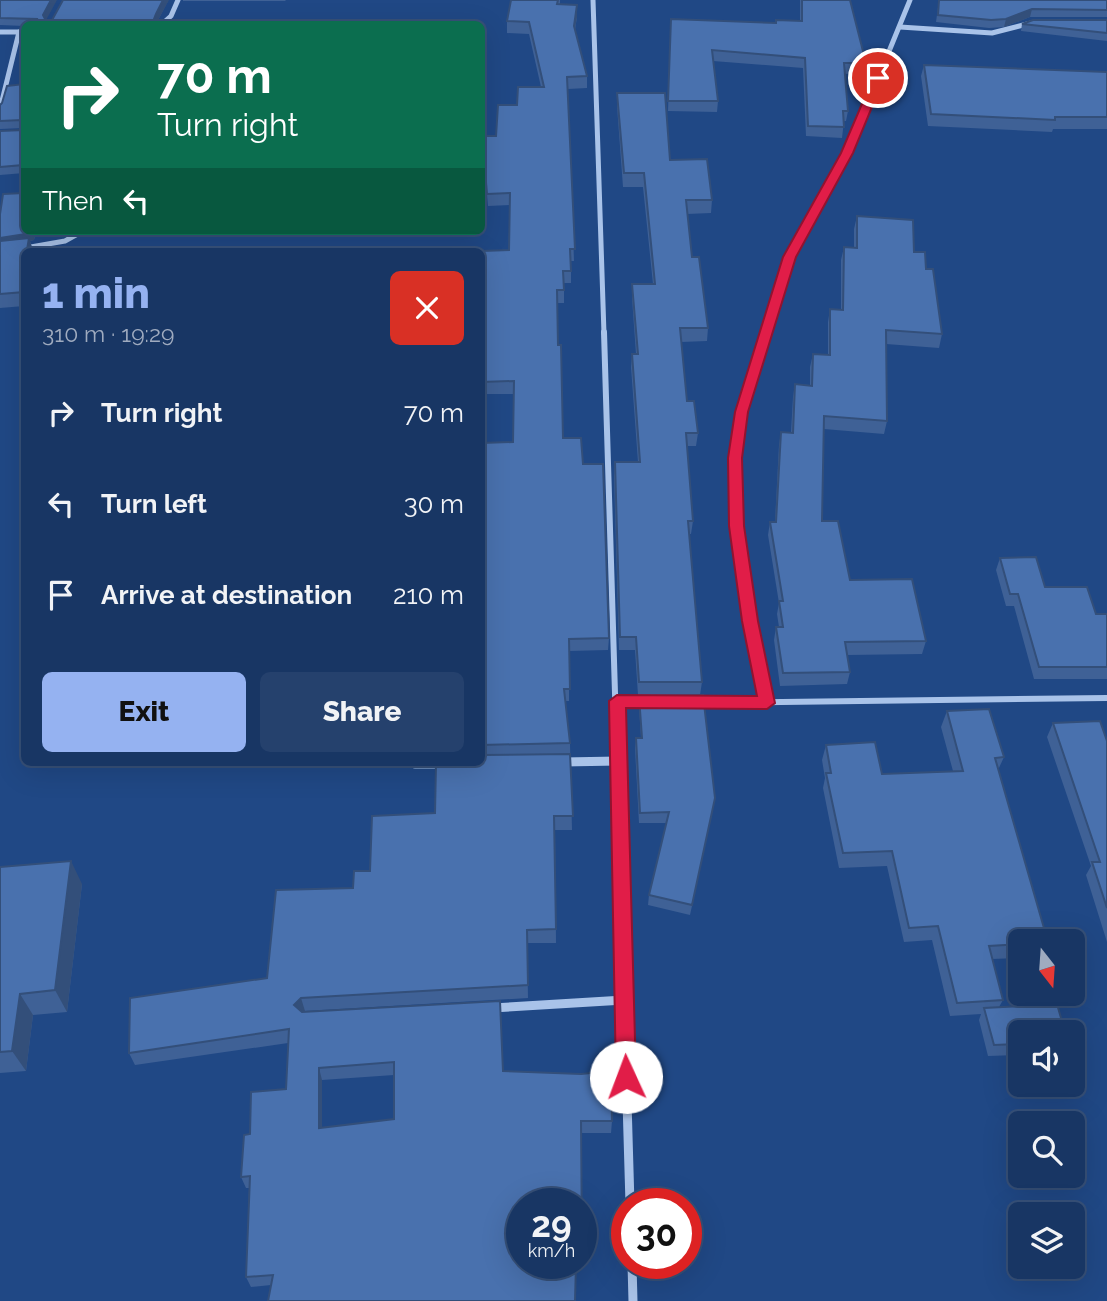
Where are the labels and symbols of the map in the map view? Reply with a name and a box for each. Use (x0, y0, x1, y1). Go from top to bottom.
pin (848, 48, 908, 108)
north arrow (1008, 929, 1085, 1006)
position arrow (589, 1040, 663, 1114)
speed limit sign: 30 (611, 1188, 702, 1279)

